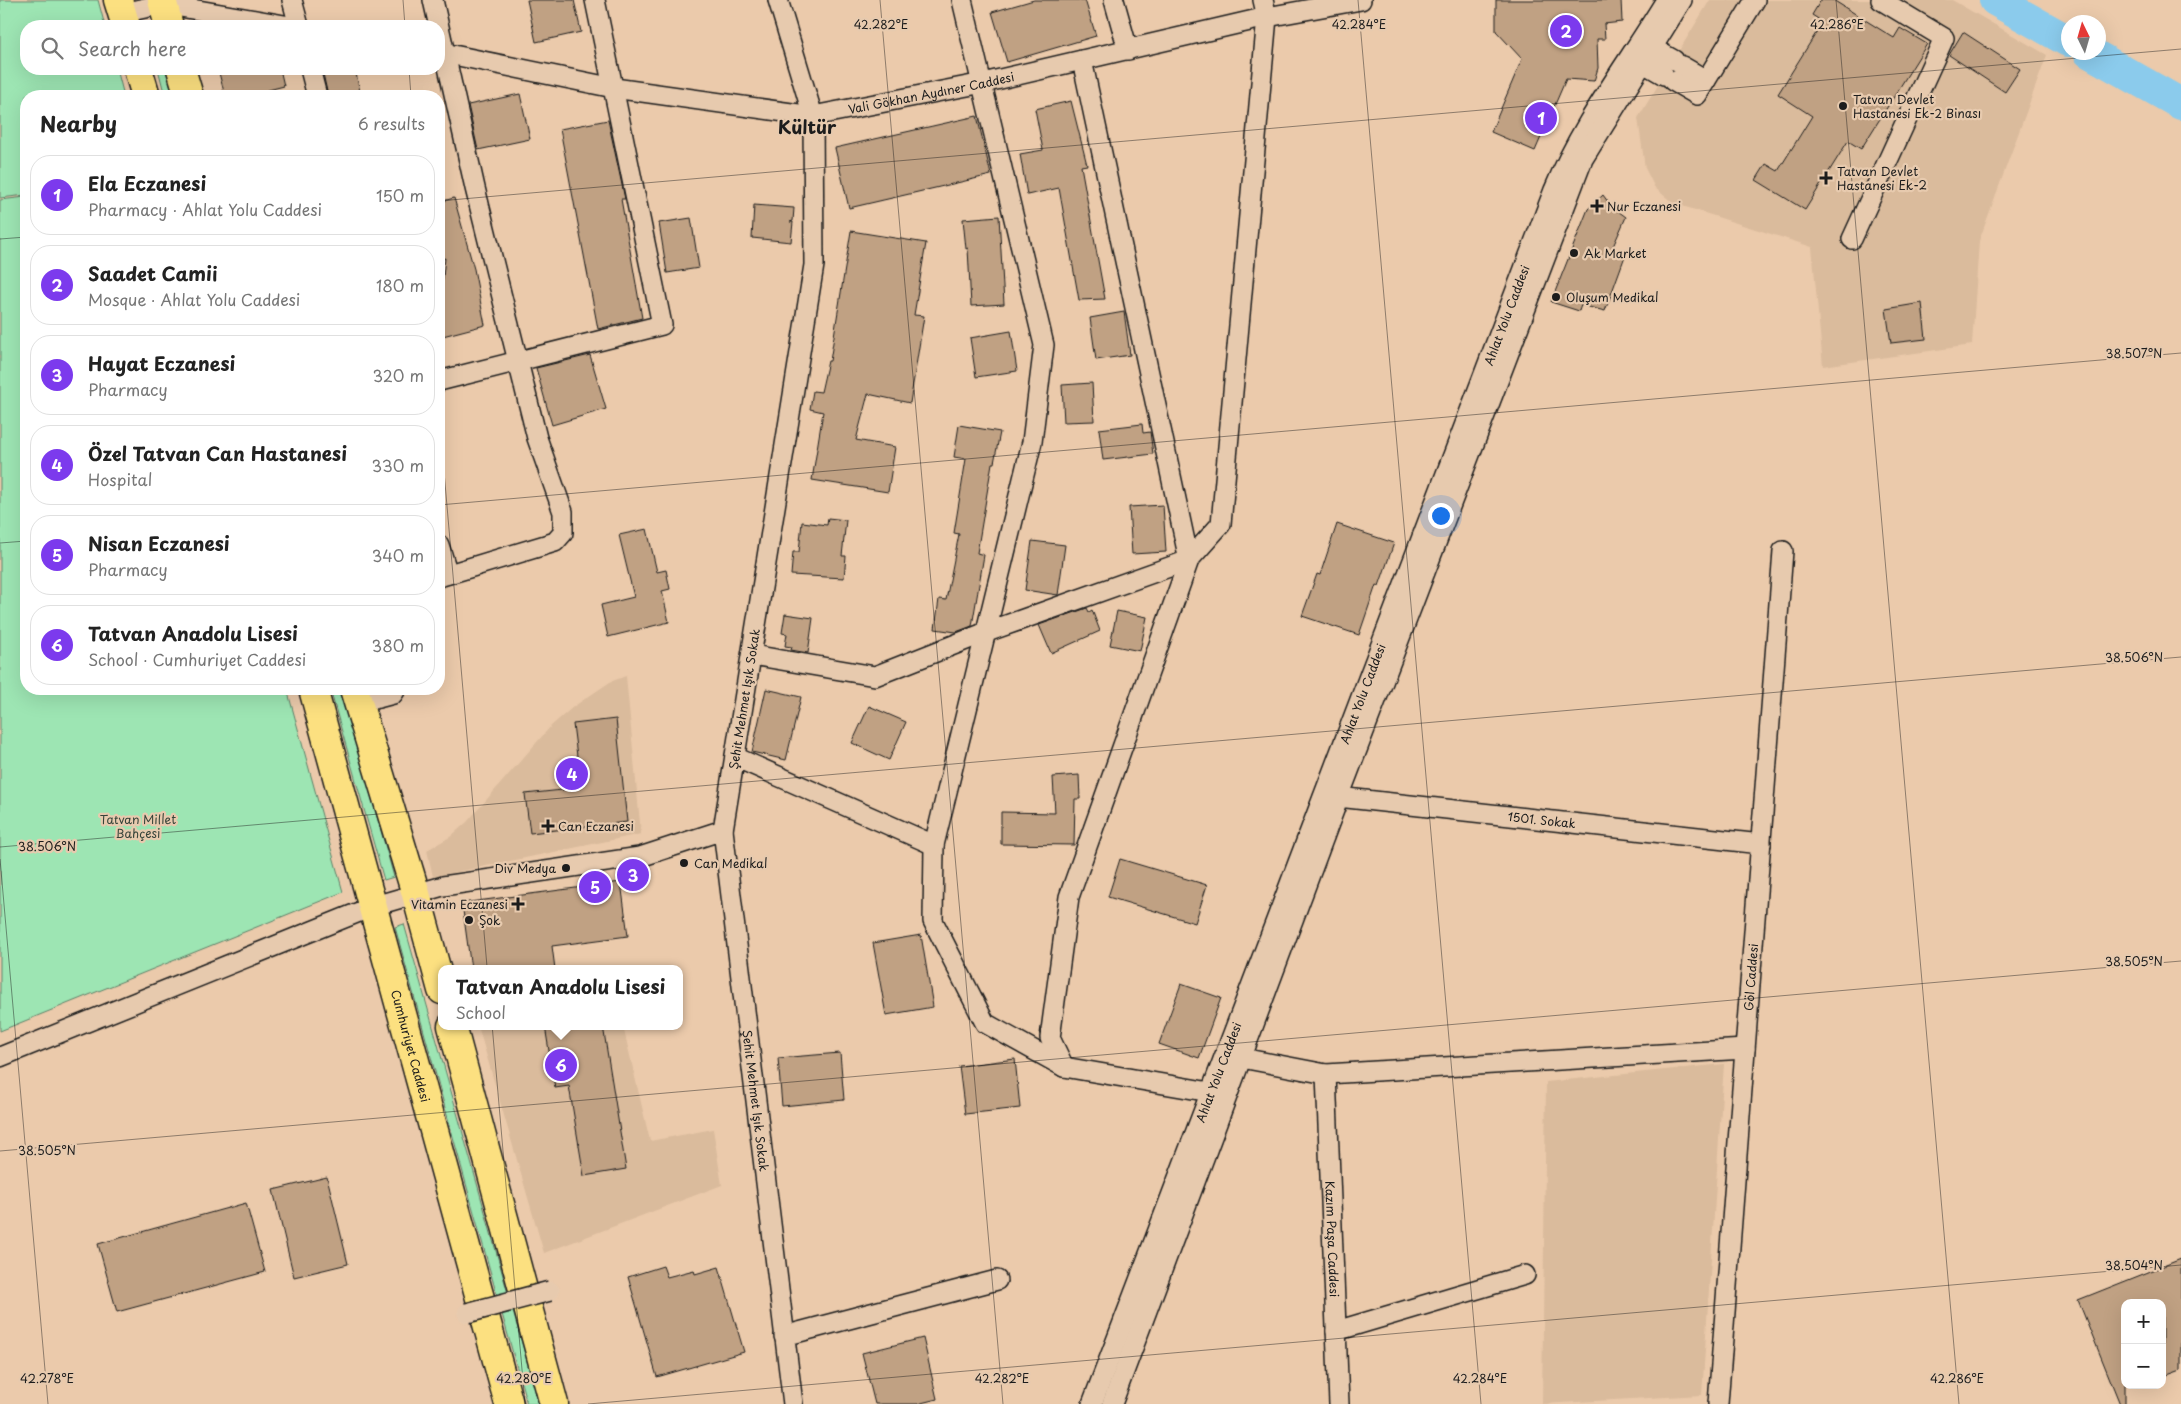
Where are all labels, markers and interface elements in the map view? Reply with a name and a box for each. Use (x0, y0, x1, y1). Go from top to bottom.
pin: 2 (1550, 12, 1582, 50)
text: 42.282°E (854, 15, 908, 33)
text: 42.284°E (1332, 15, 1386, 33)
text: 42.286°E (1810, 15, 1864, 33)
north arrow (2061, 15, 2106, 60)
search box (20, 20, 445, 75)
icon: search (38, 34, 66, 62)
text: Search here (78, 34, 187, 62)
street label: Vali Gökhan Aydıner Caddesi (847, 67, 1016, 118)
place label: Tatvan Devlet Hastanesi Ek-2 Binası (1853, 90, 1981, 122)
pin: 1 (1525, 99, 1557, 137)
marker: Tatvan Devlet Hastanesi Ek-2 Binası (1837, 100, 1849, 112)
text: Nearby (40, 107, 117, 139)
text: 6 results (358, 111, 425, 135)
district label: Kültür (778, 113, 837, 140)
place label: Tatvan Devlet Hastanesi Ek-2 (1837, 162, 1927, 194)
text: Ela Eczanesi (88, 169, 206, 197)
marker: Tatvan Devlet Hastanesi Ek-2 (1819, 171, 1833, 185)
text: 1 (53, 183, 61, 207)
text: 150 m (376, 183, 424, 207)
text: Pharmacy · Ahlat Yolu Caddesi (88, 197, 322, 221)
place label: Nur Eczanesi (1607, 197, 1681, 215)
marker: Nur Eczanesi (1591, 200, 1603, 212)
place label: Ak Market (1584, 244, 1647, 262)
marker: Ak Market (1568, 247, 1580, 259)
text: Saadet Camii (88, 259, 218, 287)
street label: Ahlat Yolu Caddesi (1479, 262, 1534, 368)
text: 2 (51, 273, 63, 297)
text: 180 m (376, 273, 424, 297)
text: Mosque · Ahlat Yolu Caddesi (88, 287, 300, 311)
place label: Oluşum Medikal (1566, 288, 1659, 306)
marker: Oluşum Medikal (1550, 291, 1562, 303)
text: 38.507°N (2106, 344, 2162, 362)
text: Hayat Eczanesi (88, 349, 235, 377)
text: 3 (52, 363, 62, 387)
text: 320 m (373, 363, 424, 387)
text: Pharmacy (88, 377, 168, 401)
text: Özel Tatvan Can Hastanesi (88, 439, 347, 467)
text: 4 (52, 453, 62, 477)
text: 330 m (371, 453, 424, 477)
text: Hospital (88, 467, 152, 491)
your location (1428, 503, 1454, 529)
text: Nisan Eczanesi (88, 529, 230, 557)
text: 5 (52, 543, 62, 567)
text: 340 m (372, 543, 424, 567)
text: Pharmacy (88, 557, 168, 581)
text: Tatvan Anadolu Lisesi (88, 619, 298, 647)
street label: Şehit Mehmet Işık Sokak (724, 627, 764, 771)
text: 6 (51, 633, 63, 657)
text: 380 m (372, 633, 424, 657)
street label: Ahlat Yolu Caddesi (1335, 641, 1390, 746)
text: School · Cumhuriyet Caddesi (88, 647, 306, 671)
text: 38.506°N (2105, 648, 2163, 666)
pin: 4 (556, 755, 588, 793)
street label: 1501. Sokak (1507, 807, 1577, 832)
park label: Tatvan Millet Bahçesi (100, 810, 176, 842)
place label: Can Eczanesi (558, 817, 634, 835)
marker: Can Eczanesi (542, 820, 554, 832)
text: 38.506°N (18, 837, 76, 855)
place label: Can Medikal (694, 854, 767, 872)
pin: 3 (617, 856, 649, 894)
marker: Can Medikal (678, 857, 690, 869)
place label: Div Medya (494, 859, 556, 877)
marker: Div Medya (560, 862, 572, 874)
pin: 5 (579, 868, 611, 906)
place label: Vitamin Eczanesi (411, 895, 508, 913)
marker: Vitamin Eczanesi (512, 898, 524, 910)
place label: Şok (479, 911, 501, 929)
marker: Şok (463, 914, 475, 926)
street label: Göl Caddesi (1739, 943, 1762, 1012)
text: 38.505°N (2105, 952, 2163, 970)
popup (438, 965, 683, 1030)
text: Tatvan Anadolu Lisesi (456, 972, 665, 1000)
street label: Cumhuriyet Caddesi (387, 988, 435, 1104)
text: School (456, 1000, 506, 1024)
street label: Ahlat Yolu Caddesi (1191, 1020, 1246, 1125)
street label: Şehit Mehmet Işık Sokak (738, 1029, 774, 1172)
pin: 6 (545, 1046, 577, 1084)
text: 38.505°N (18, 1141, 76, 1159)
street label: Kazım Paşa Caddesi (1321, 1180, 1344, 1297)
text: 38.504°N (2105, 1256, 2163, 1274)
map controls (2121, 1299, 2166, 1389)
button: + (2121, 1299, 2166, 1344)
button: − (2121, 1344, 2166, 1389)
text: 42.278°E (20, 1369, 74, 1387)
text: 42.280°E (496, 1369, 552, 1387)
text: 42.282°E (975, 1369, 1029, 1387)
text: 42.284°E (1453, 1369, 1507, 1387)
text: 42.286°E (1930, 1369, 1984, 1387)

